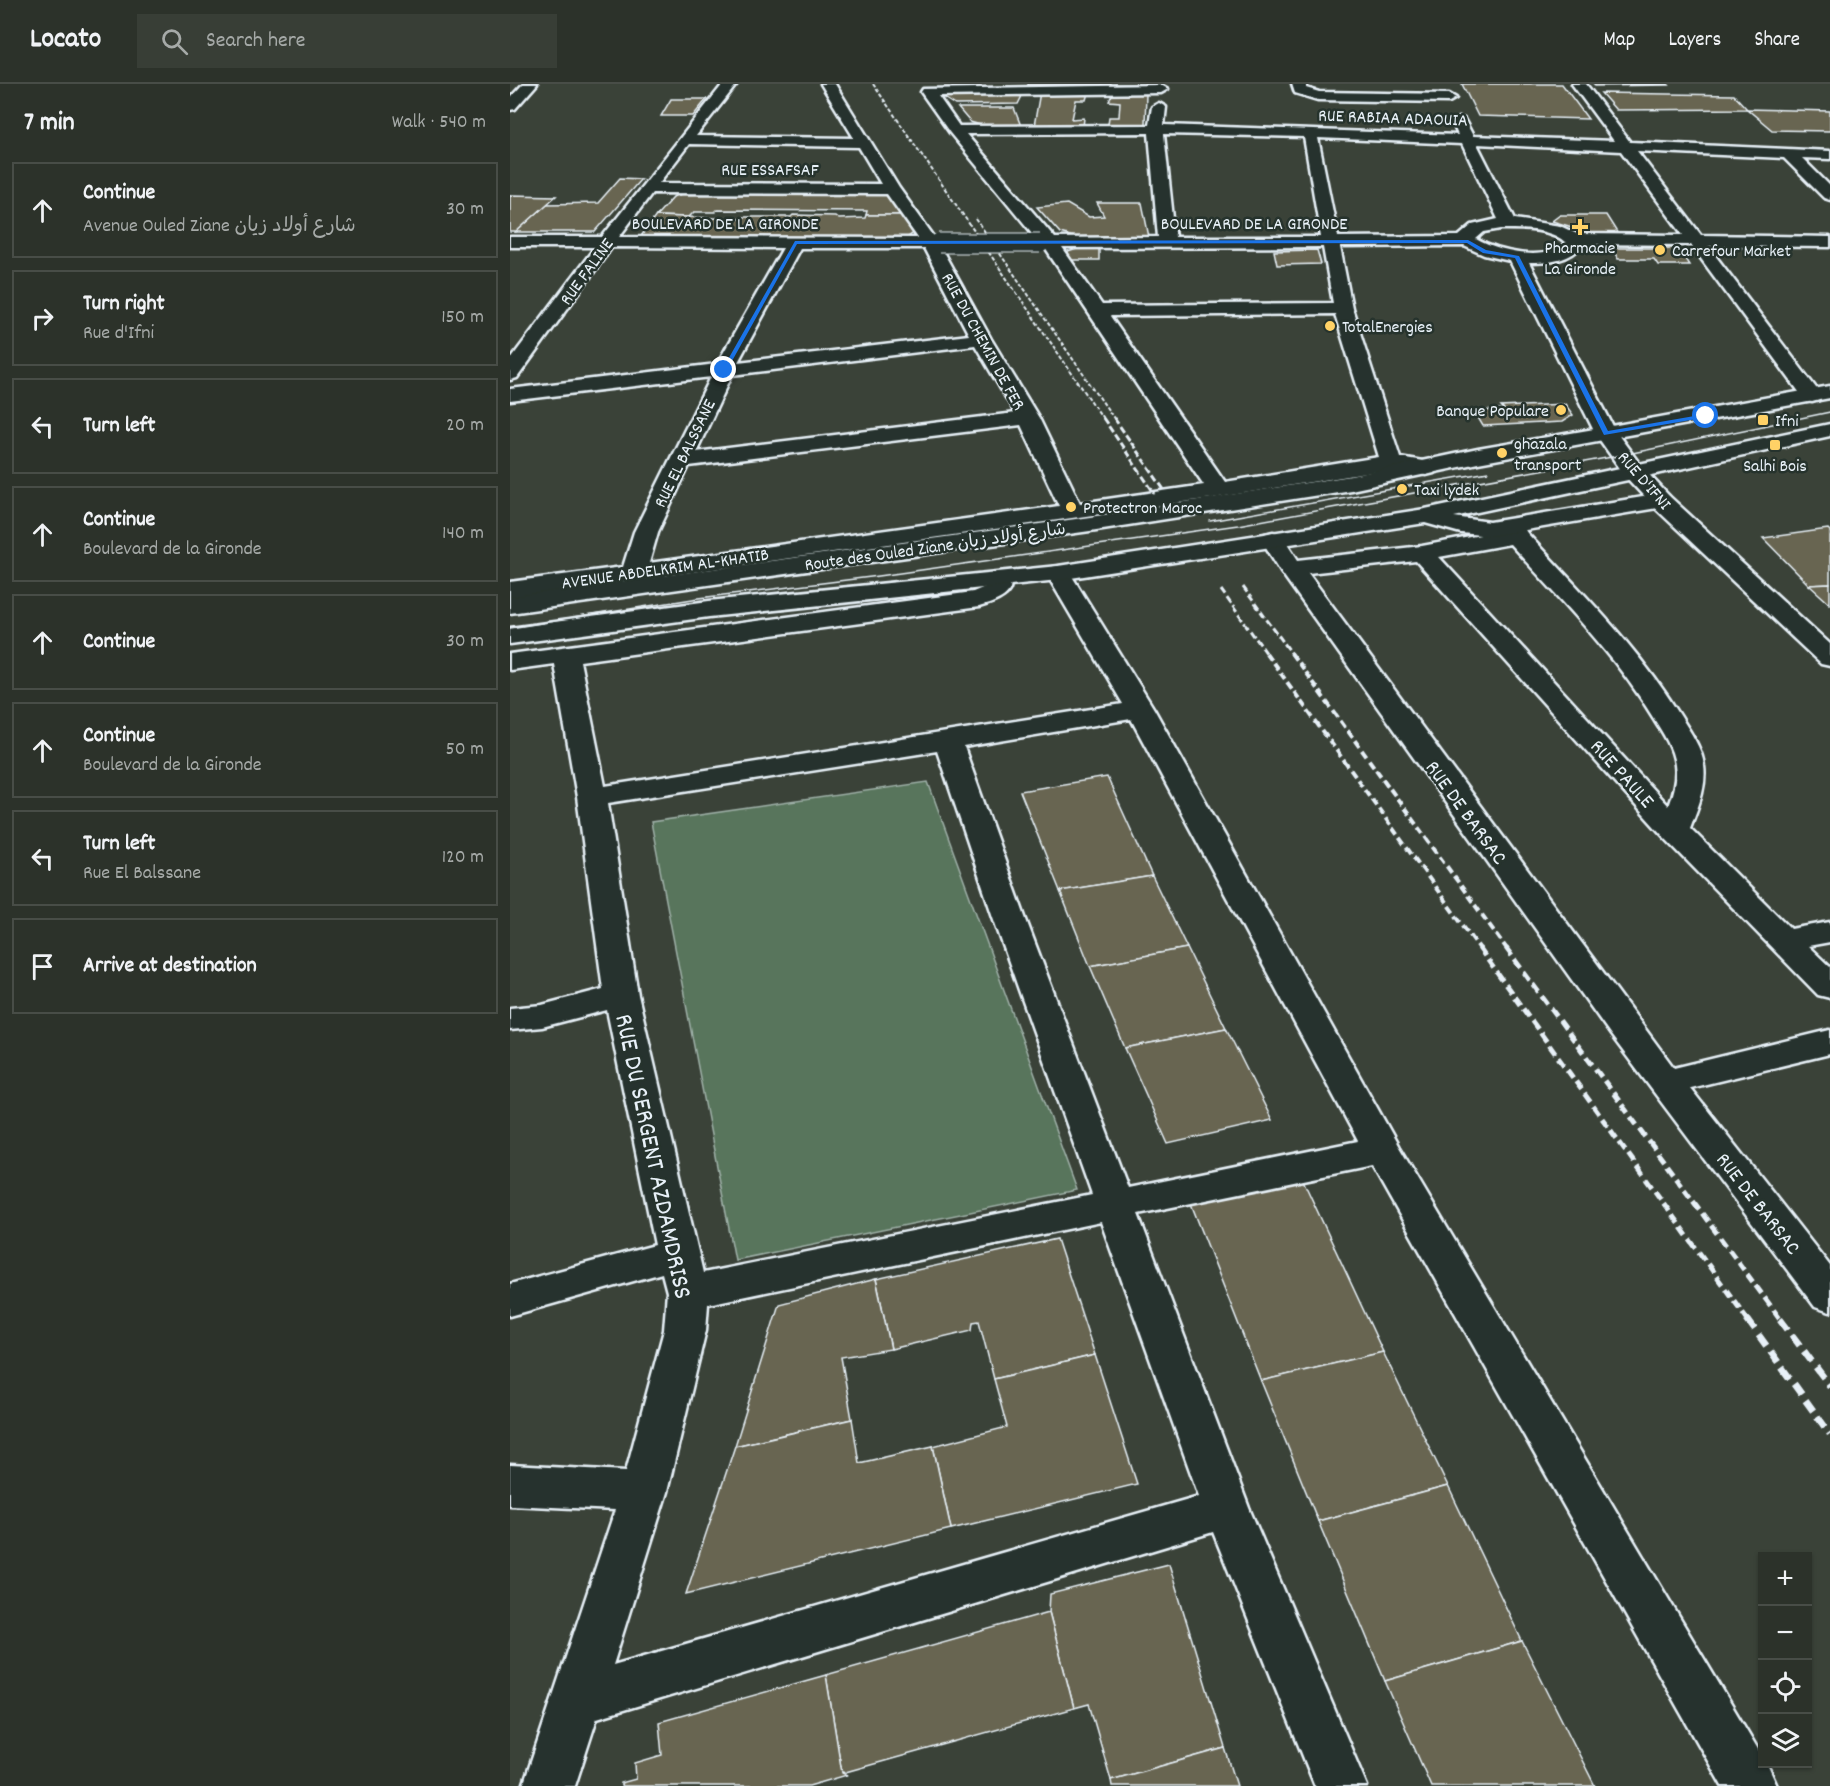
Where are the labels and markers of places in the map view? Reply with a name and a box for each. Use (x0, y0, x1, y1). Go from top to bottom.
marker: Pharmacie La Gironde (1573, 220, 1587, 234)
place label: Pharmacie La Gironde (1544, 237, 1616, 283)
place label: Carrefour Market (1672, 240, 1791, 265)
marker: Carrefour Market (1653, 243, 1667, 257)
place label: TotalEnergies (1342, 316, 1433, 341)
marker: TotalEnergies (1323, 319, 1337, 333)
place label: Banque Populare (1436, 400, 1549, 425)
marker: Banque Populare (1554, 403, 1568, 417)
place label: Ifni (1775, 410, 1799, 435)
marker: Ifni (1756, 413, 1770, 427)
place label: ghazala transport (1514, 433, 1582, 479)
marker: Salhi Bois (1768, 438, 1782, 452)
marker: ghazala transport (1495, 446, 1509, 460)
place label: Salhi Bois (1743, 455, 1807, 480)
place label: Taxi lydek (1414, 479, 1479, 504)
marker: Taxi lydek (1395, 482, 1409, 496)
place label: Protectron Maroc (1083, 497, 1202, 522)
marker: Protectron Maroc (1064, 500, 1078, 514)

